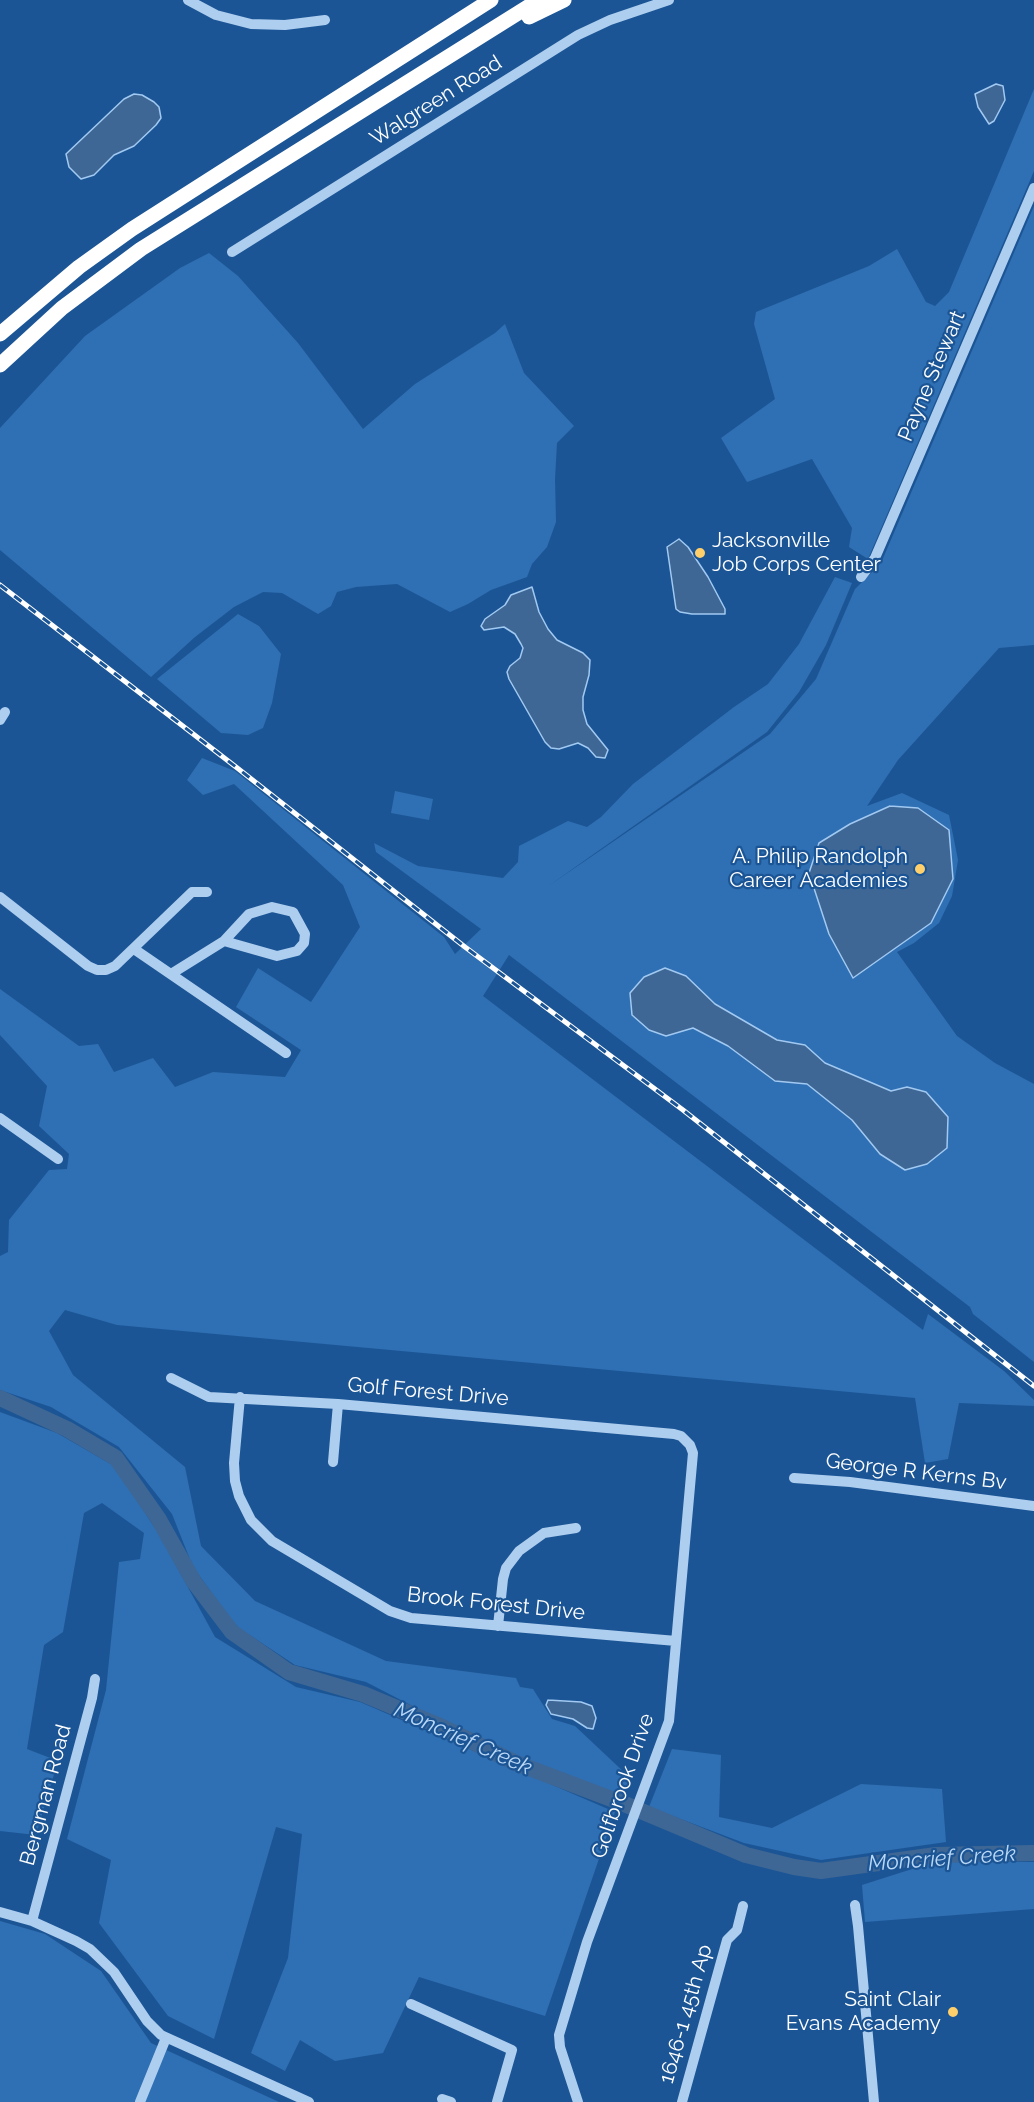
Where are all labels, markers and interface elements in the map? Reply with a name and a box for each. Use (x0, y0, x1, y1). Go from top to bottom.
street label: Walgreen Road (365, 50, 507, 152)
street label: Payne Stewart (893, 307, 971, 445)
place label: Jacksonville Job Corps Center (712, 528, 881, 578)
marker: Jacksonville Job Corps Center (693, 546, 707, 560)
place label: A. Philip Randolph Career Academies (729, 844, 908, 894)
marker: A. Philip Randolph Career Academies (913, 862, 927, 876)
street label: Golf Forest Drive (346, 1372, 510, 1412)
street label: George R Kerns Bv (824, 1448, 1008, 1496)
street label: Brook Forest Drive (406, 1582, 586, 1626)
water label: Moncrief Creek (390, 1697, 536, 1781)
street label: Golfbrook Drive (586, 1710, 660, 1862)
street label: Bergman Road (15, 1722, 77, 1868)
water label: Moncrief Creek (867, 1841, 1017, 1877)
street label: 1646-1 45th Ap (654, 1942, 718, 2086)
place label: Saint Clair Evans Academy (786, 1987, 941, 2037)
marker: Saint Clair Evans Academy (946, 2005, 960, 2019)

